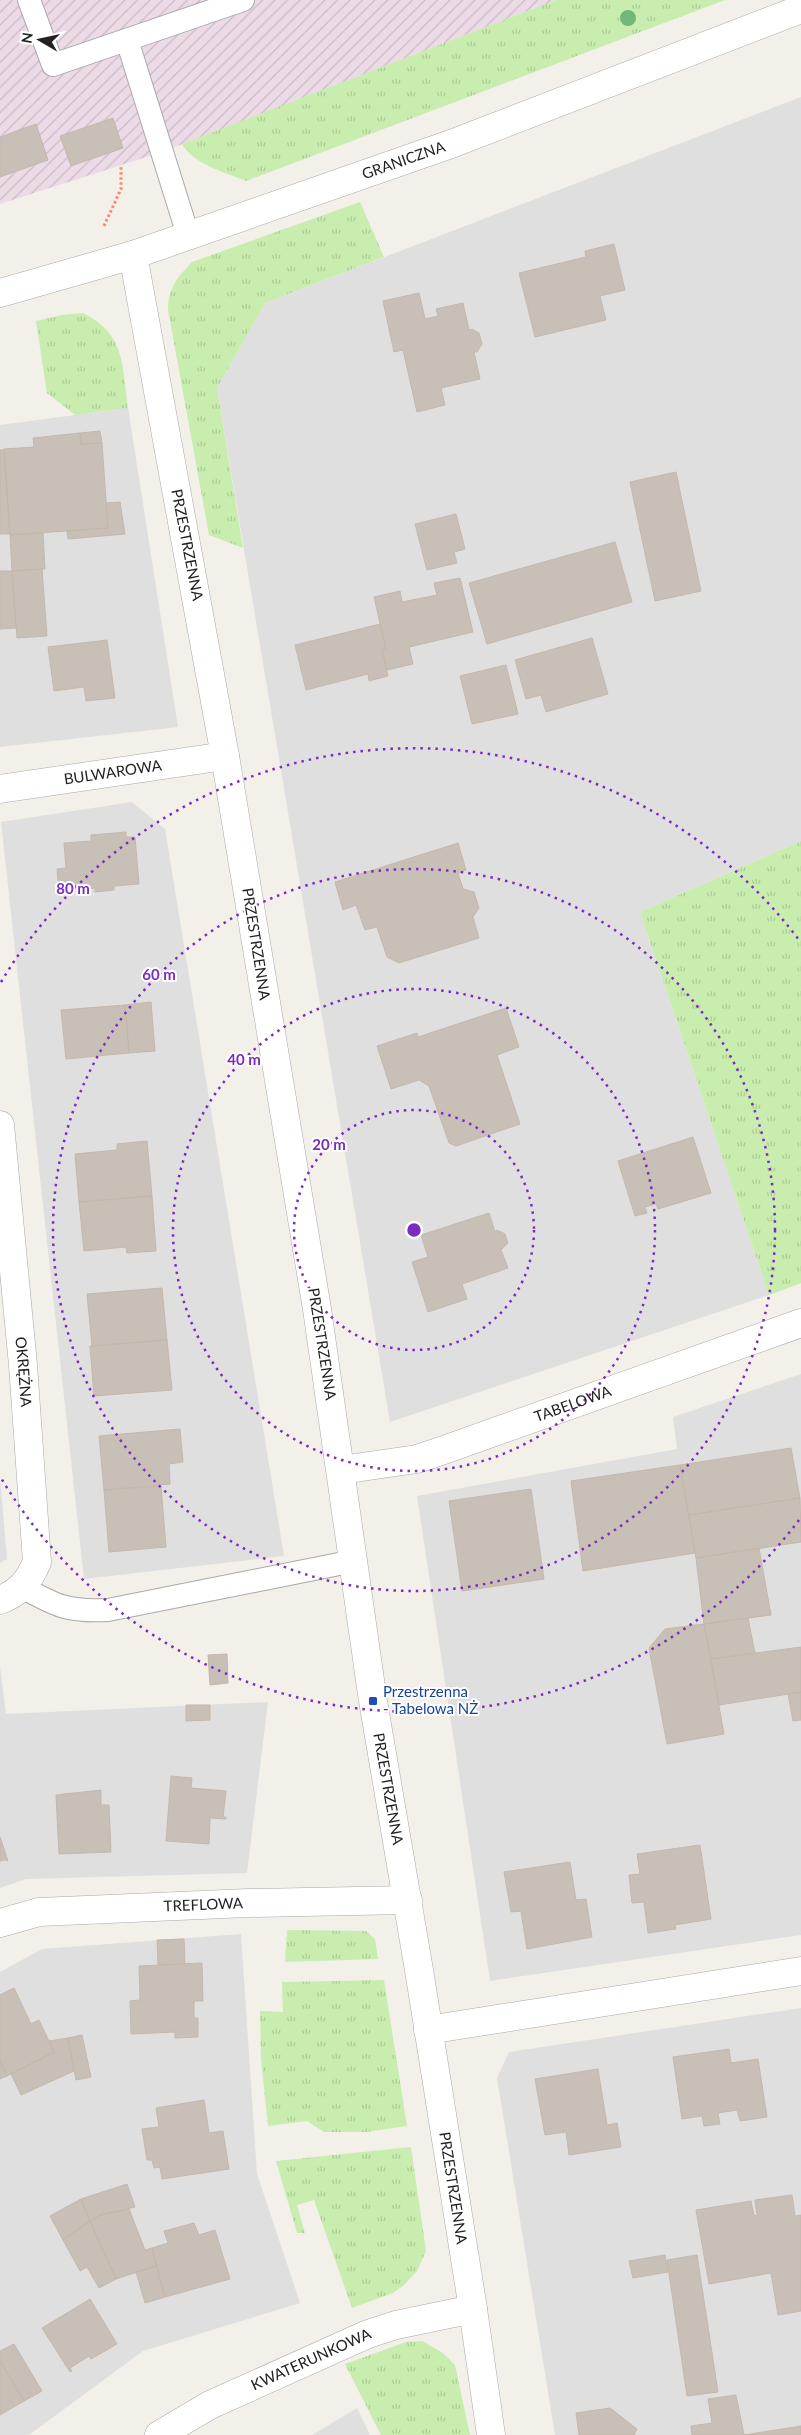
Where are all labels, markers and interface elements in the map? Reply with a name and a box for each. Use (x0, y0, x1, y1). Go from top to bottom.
north arrow (15, 15, 65, 65)
text: N (17, 31, 36, 45)
street label: GRANICZNA (359, 137, 448, 182)
street label: PRZESTRZENNA (168, 488, 208, 603)
street label: BULWAROWA (62, 755, 164, 788)
text: 80 m (56, 879, 90, 897)
street label: PRZESTRZENNA (239, 887, 275, 1002)
text: 60 m (142, 965, 176, 983)
text: 40 m (227, 1050, 261, 1068)
text: 20 m (312, 1135, 346, 1153)
centre of rings (405, 1221, 423, 1239)
street label: PRZESTRZENNA (305, 1287, 341, 1402)
street label: OKRĘŻNA (12, 1336, 36, 1409)
street label: TABELOWA (532, 1381, 614, 1425)
place label: Przestrzenna - Tabelowa NŻ (383, 1682, 478, 1717)
marker: Przestrzenna - Tabelowa NŻ (367, 1695, 379, 1707)
street label: PRZESTRZENNA (370, 1731, 408, 1847)
street label: TREFLOWA (163, 1893, 244, 1915)
street label: PRZESTRZENNA (436, 2131, 472, 2246)
street label: KWATERUNKOWA (248, 2324, 374, 2393)

